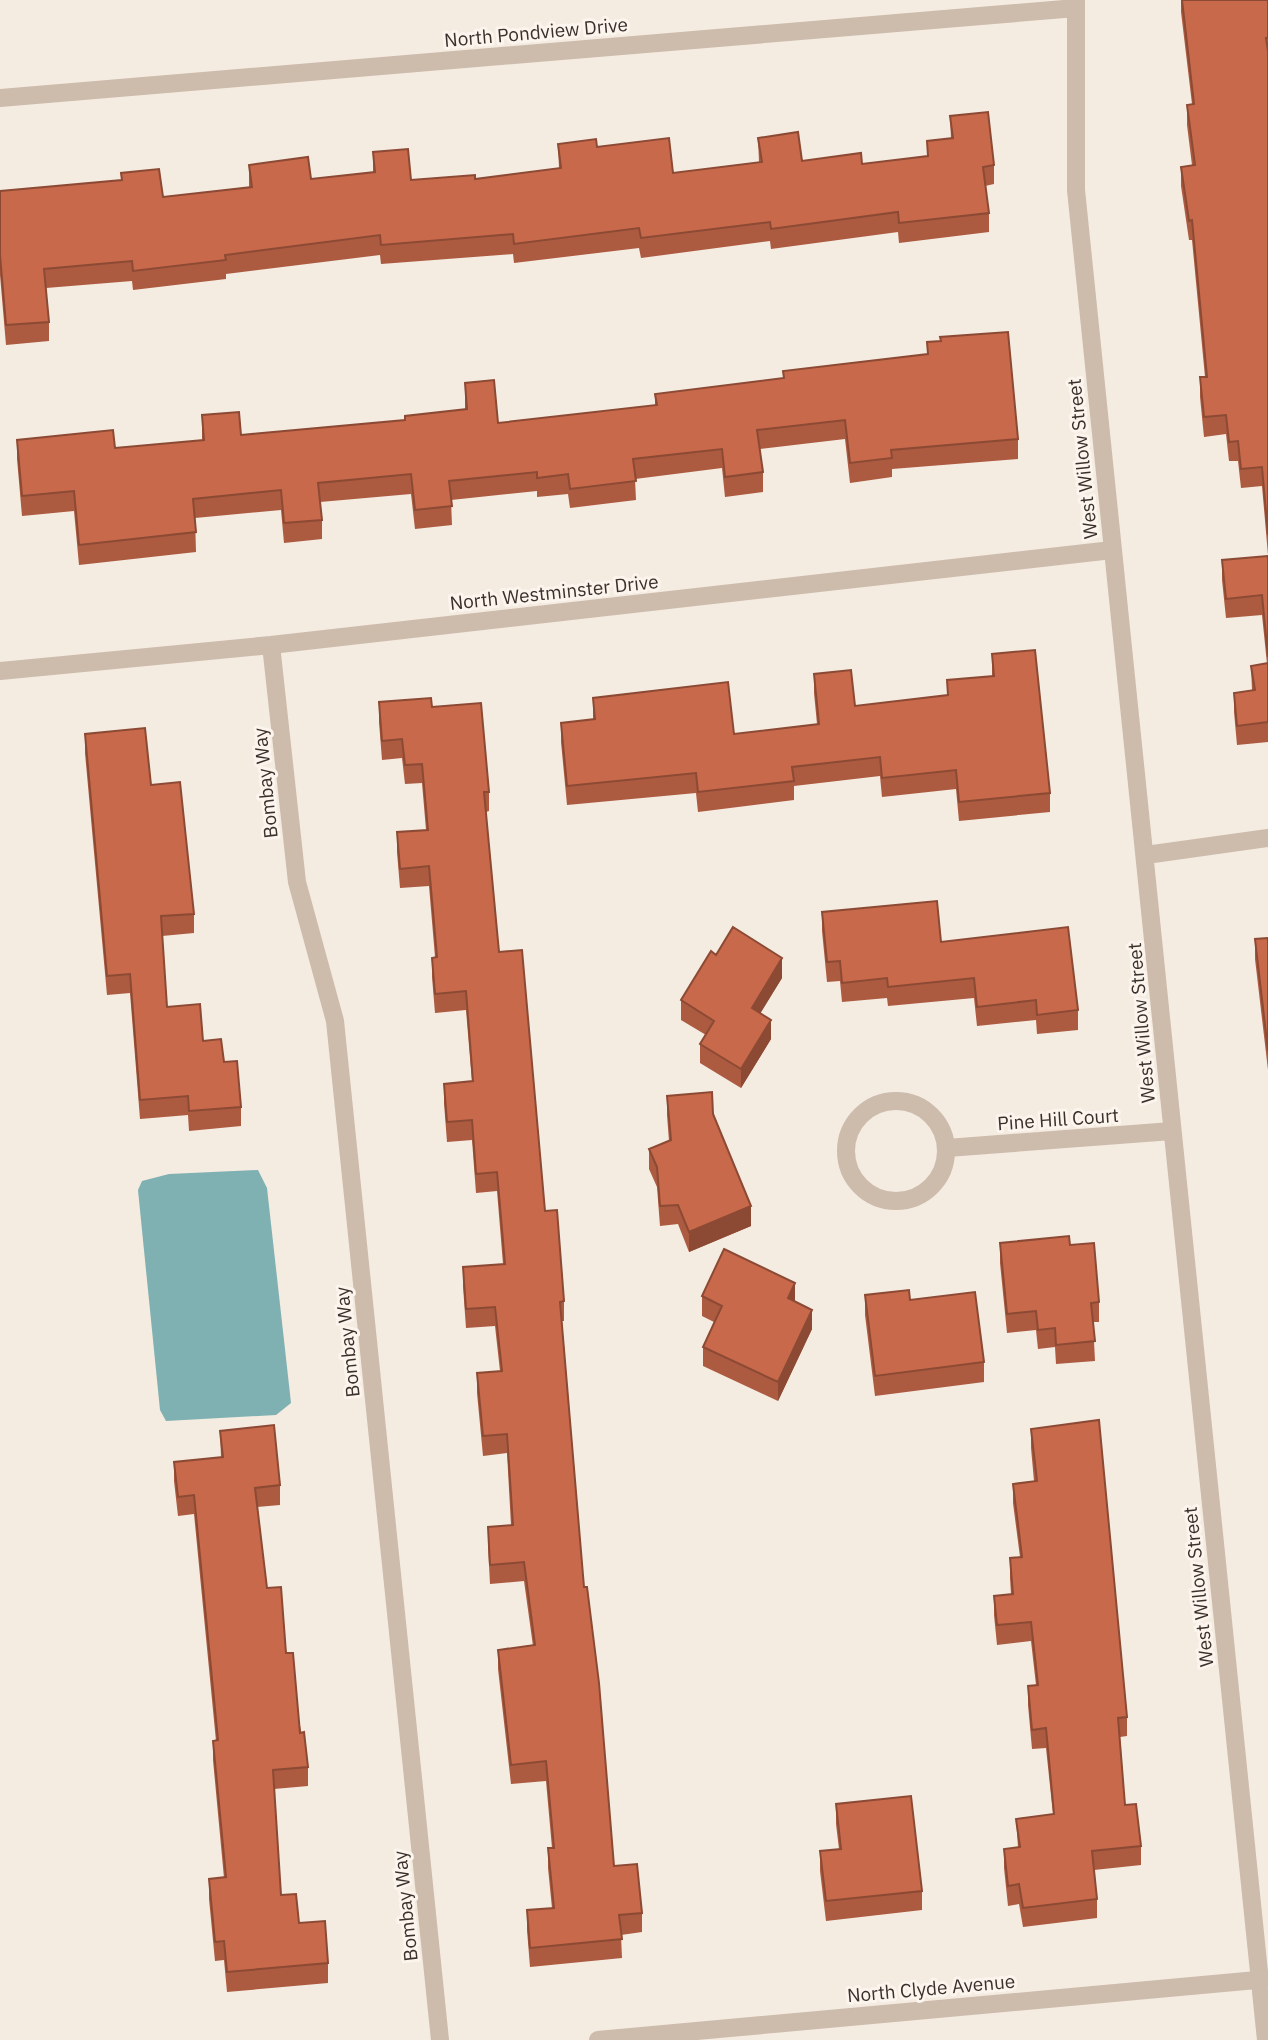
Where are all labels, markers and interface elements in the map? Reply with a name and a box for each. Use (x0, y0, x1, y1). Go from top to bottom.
street label: North Pondview Drive (443, 12, 629, 52)
street label: West Willow Street (1062, 378, 1102, 540)
street label: North Westminster Drive (448, 569, 660, 615)
street label: Bombay Way (247, 726, 283, 839)
street label: West Willow Street (1122, 942, 1160, 1104)
street label: Pine Hill Court (996, 1103, 1120, 1135)
street label: Bombay Way (329, 1285, 365, 1398)
street label: West Willow Street (1178, 1506, 1218, 1668)
street label: Bombay Way (387, 1849, 423, 1962)
street label: North Clyde Avenue (846, 1969, 1016, 2007)

